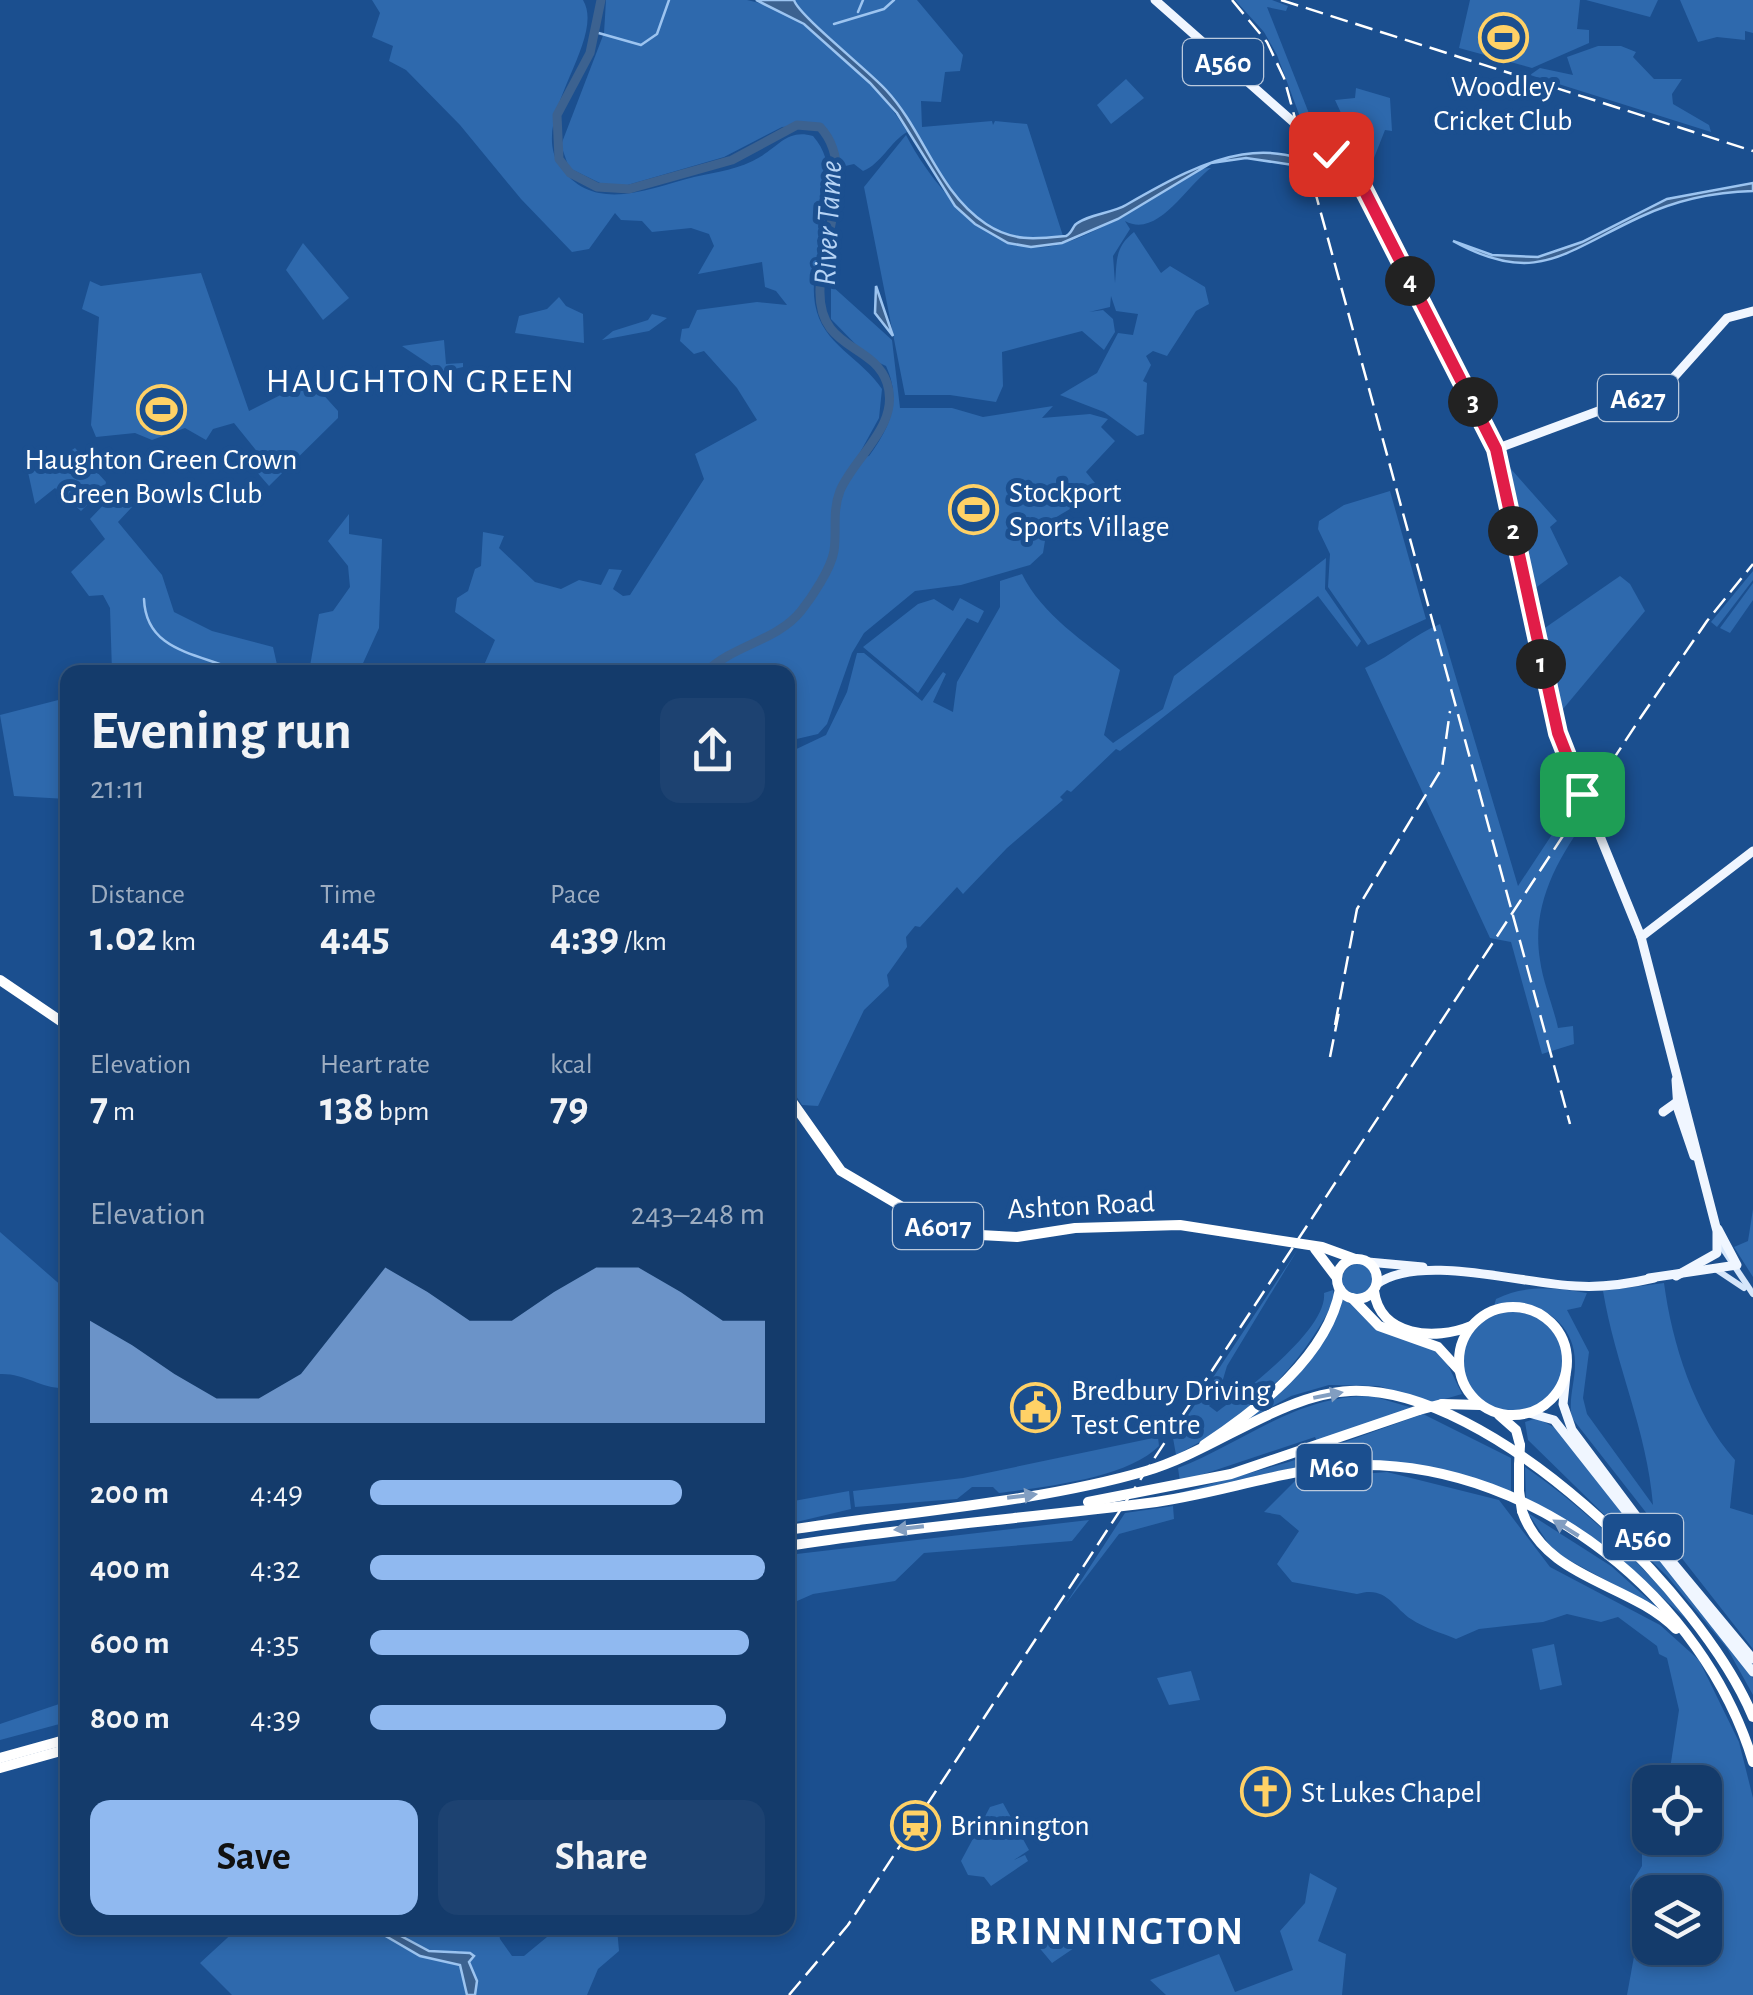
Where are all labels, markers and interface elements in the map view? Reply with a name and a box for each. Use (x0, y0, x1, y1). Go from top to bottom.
sports icon: Woodley Cricket Club (1477, 11, 1529, 63)
road number: A560 (1183, 39, 1263, 85)
place label: Woodley Cricket Club (1434, 72, 1572, 136)
pin (1289, 112, 1374, 197)
icon: check (1304, 127, 1359, 182)
water label: River Tame (809, 159, 847, 287)
pin: 4 (1385, 256, 1435, 306)
text: 4 (1403, 267, 1417, 295)
district label: HAUGHTON GREEN (266, 364, 576, 399)
road number: A627 (1598, 375, 1678, 421)
pin: 3 (1448, 377, 1498, 427)
sports icon: Haughton Green Crown Green Bowls Club (135, 384, 187, 436)
text: 3 (1467, 388, 1479, 416)
place label: Haughton Green Crown Green Bowls Club (24, 445, 298, 509)
place label: Stockport Sports Village (1009, 478, 1169, 542)
sports icon: Stockport Sports Village (948, 483, 1000, 535)
pin: 2 (1488, 506, 1538, 556)
text: 2 (1506, 517, 1520, 545)
pin: 1 (1516, 639, 1566, 689)
text: 1 (1536, 650, 1546, 678)
button: share (660, 698, 765, 803)
text: Evening run (90, 704, 352, 759)
pin (1540, 752, 1625, 837)
icon: arrive (1555, 767, 1610, 822)
text: 21:11 (90, 772, 145, 804)
text: Distance (90, 881, 185, 909)
text: Time (320, 881, 376, 909)
text: Pace (550, 881, 600, 909)
text: 1.02 (90, 916, 156, 958)
text: 4:45 (320, 916, 390, 958)
text: 4:39 (550, 916, 619, 958)
text: km (156, 928, 196, 956)
text: /km (619, 928, 667, 956)
text: Elevation (90, 1051, 191, 1079)
text: Heart rate (320, 1051, 430, 1079)
text: kcal (550, 1051, 593, 1079)
text: 7 (90, 1086, 108, 1128)
text: 138 (320, 1086, 374, 1128)
text: 79 (550, 1086, 588, 1128)
text: m (108, 1098, 135, 1126)
text: bpm (374, 1098, 429, 1126)
street label: Ashton Road (1007, 1187, 1156, 1225)
text: Elevation (90, 1198, 206, 1230)
text: 243–248 m (631, 1198, 765, 1230)
road number: A6017 (893, 1203, 983, 1249)
place label: Bredbury Driving Test Centre (1071, 1376, 1271, 1440)
public building icon: Bredbury Driving Test Centre (1010, 1381, 1062, 1433)
one-way arrow (1313, 1386, 1344, 1402)
road number: M60 (1296, 1444, 1372, 1490)
text: 200 m (90, 1477, 169, 1509)
text: 4:49 (250, 1477, 303, 1509)
one-way arrow (1007, 1488, 1039, 1504)
road number: A560 (1603, 1514, 1683, 1560)
one-way arrow (892, 1520, 924, 1536)
one-way arrow (1552, 1520, 1580, 1537)
text: 400 m (90, 1552, 170, 1584)
text: 4:32 (250, 1552, 300, 1584)
text: 600 m (90, 1627, 169, 1659)
text: 4:35 (250, 1627, 299, 1659)
text: 800 m (90, 1702, 170, 1734)
text: 4:39 (250, 1702, 301, 1734)
map controls (1632, 1765, 1722, 1965)
button: locate (1632, 1765, 1722, 1855)
church icon: St Lukes Chapel (1240, 1766, 1292, 1818)
place label: St Lukes Chapel (1301, 1778, 1482, 1808)
station icon: Brinnington (889, 1799, 941, 1851)
button: Save (90, 1800, 418, 1915)
button: Share (438, 1800, 765, 1915)
place label: Brinnington (950, 1811, 1090, 1841)
button: layers (1632, 1875, 1722, 1965)
district label: BRINNINGTON (968, 1912, 1246, 1952)

